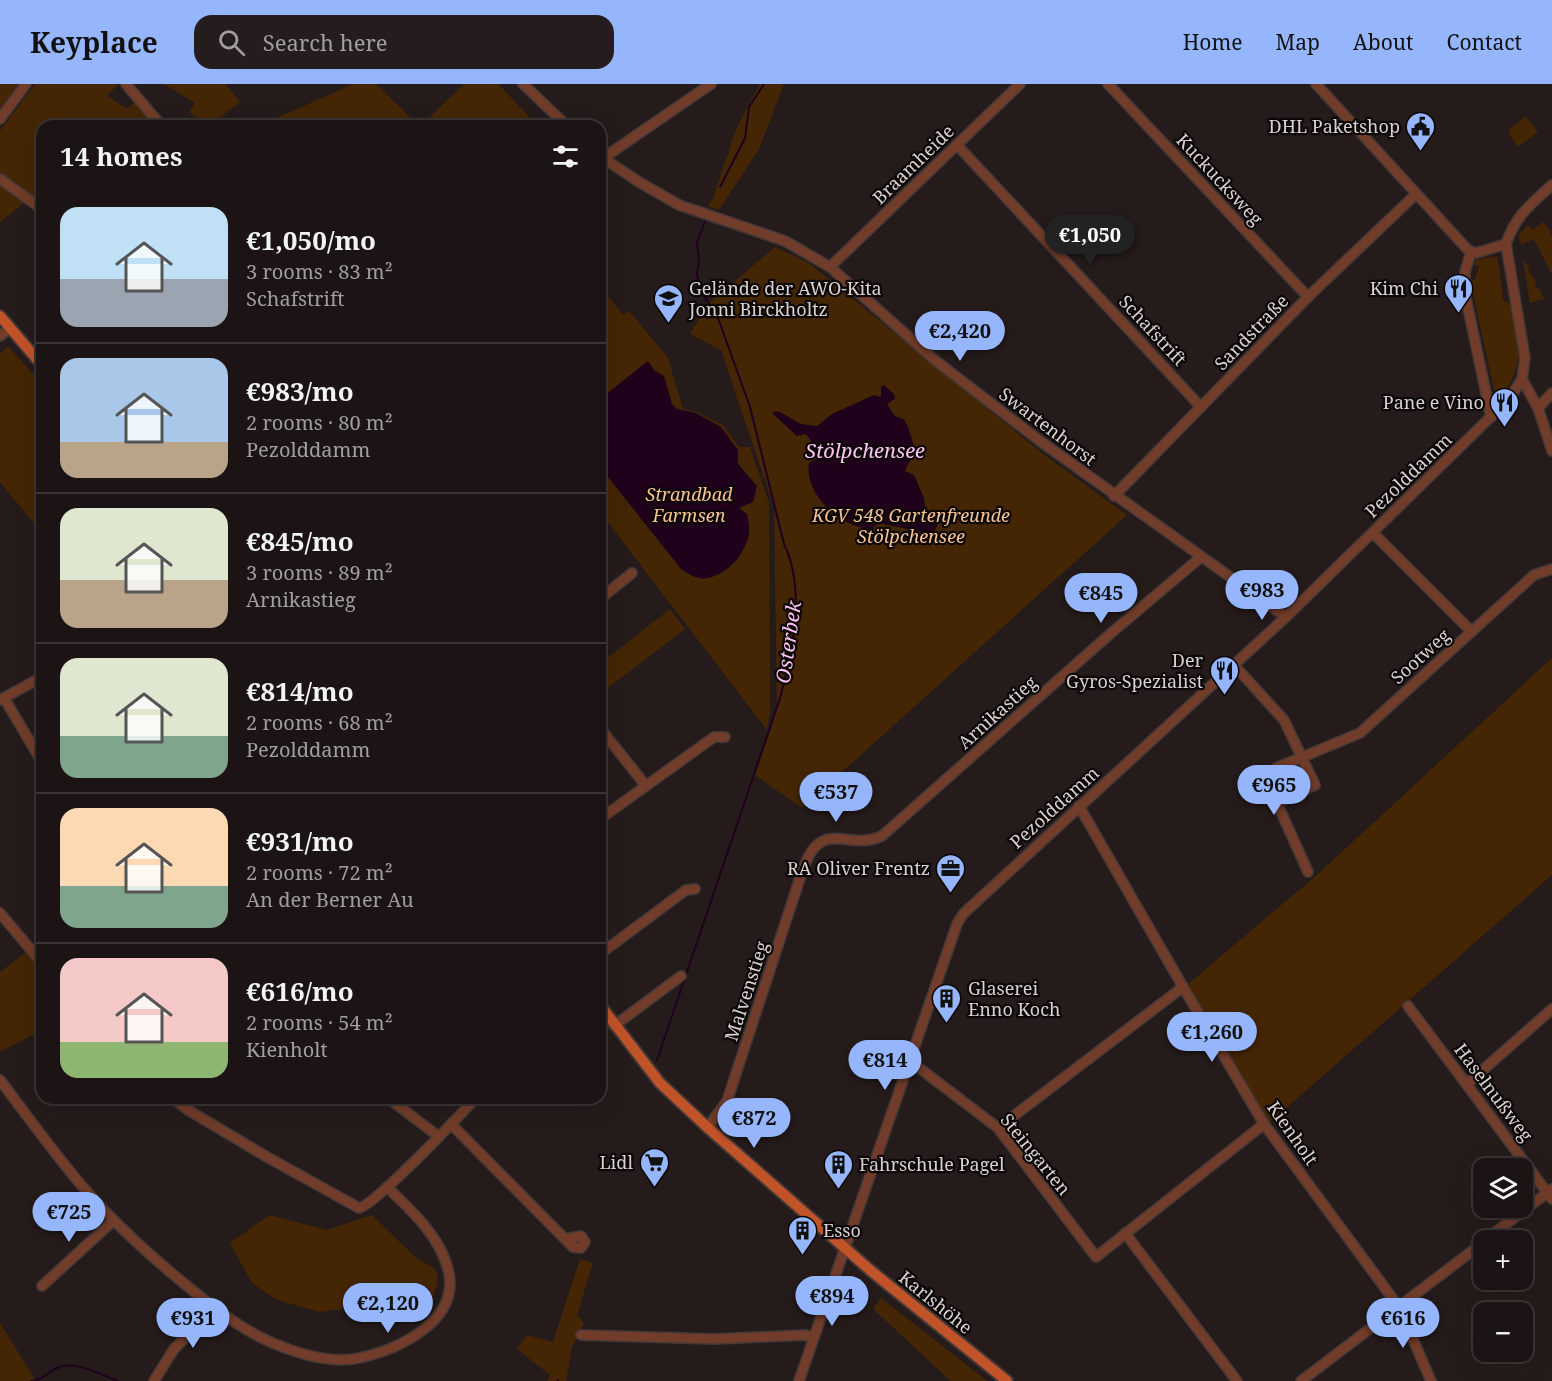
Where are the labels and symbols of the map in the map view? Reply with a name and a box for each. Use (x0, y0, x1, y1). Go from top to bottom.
public building icon: DHL Paketshop (1405, 110, 1437, 152)
place label: DHL Paketshop (1269, 114, 1400, 138)
street label: Braamheide (867, 119, 959, 209)
street label: Kuckucksweg (1171, 128, 1269, 230)
pin: €1,050 (1041, 215, 1139, 266)
restaurant icon: Kim Chi (1443, 272, 1475, 314)
place label: Gelände der AWO-Kita Jonni Birckholtz (688, 276, 882, 321)
place label: Kim Chi (1370, 276, 1438, 300)
school or university icon: Gelände der AWO-Kita Jonni Birckholtz (652, 282, 684, 324)
street label: Schafstrift (1114, 289, 1192, 371)
street label: Sandstraße (1209, 289, 1293, 375)
pin: €2,420 (911, 311, 1009, 362)
street label: Swartenhorst (994, 381, 1102, 471)
restaurant icon: Pane e Vino (1489, 386, 1521, 428)
place label: Pane e Vino (1383, 390, 1484, 414)
street label: Pezolddamm (1359, 427, 1457, 523)
water label: Stölpchensee (805, 437, 925, 464)
park label: Strandbad Farmsen (645, 482, 733, 527)
park label: KGV 548 Gartenfreunde Stölpchensee (811, 503, 1010, 548)
pin: €983 (1226, 570, 1298, 621)
pin: €845 (1065, 573, 1137, 624)
water label: Osterbek (769, 598, 807, 685)
street label: Sootweg (1385, 623, 1455, 689)
place label: Der Gyros-Spezialist (1066, 648, 1204, 693)
restaurant icon: Der Gyros-Spezialist (1208, 654, 1240, 696)
street label: Arnikastieg (952, 670, 1042, 754)
street label: Pezolddamm (1004, 761, 1104, 853)
pin: €965 (1238, 765, 1310, 816)
pin: €537 (800, 772, 872, 823)
office icon: RA Oliver Frentz (935, 852, 967, 894)
place label: RA Oliver Frentz (787, 856, 930, 880)
street label: Malvenstieg (719, 938, 774, 1044)
place label: Glaserei Enno Koch (968, 976, 1060, 1021)
building icon: Glaserei Enno Koch (931, 982, 963, 1024)
pin: €1,260 (1163, 1012, 1261, 1063)
street label: Haselnußweg (1449, 1038, 1539, 1146)
pin: €814 (849, 1040, 921, 1091)
street label: Kienholt (1262, 1096, 1324, 1170)
pin: €872 (718, 1098, 790, 1149)
street label: Steingarten (996, 1108, 1077, 1200)
supermarket icon: Lidl (638, 1146, 670, 1188)
building icon: Fahrschule Pagel (822, 1148, 854, 1190)
place label: Lidl (599, 1150, 633, 1174)
place label: Fahrschule Pagel (859, 1152, 1005, 1176)
pin: €725 (33, 1192, 105, 1243)
building icon: Esso (786, 1214, 818, 1256)
place label: Esso (823, 1218, 861, 1242)
street label: Karlshöhe (894, 1265, 978, 1339)
pin: €894 (796, 1276, 868, 1327)
pin: €2,120 (339, 1283, 437, 1334)
pin: €931 (157, 1298, 229, 1349)
pin: €616 (1367, 1298, 1439, 1349)

